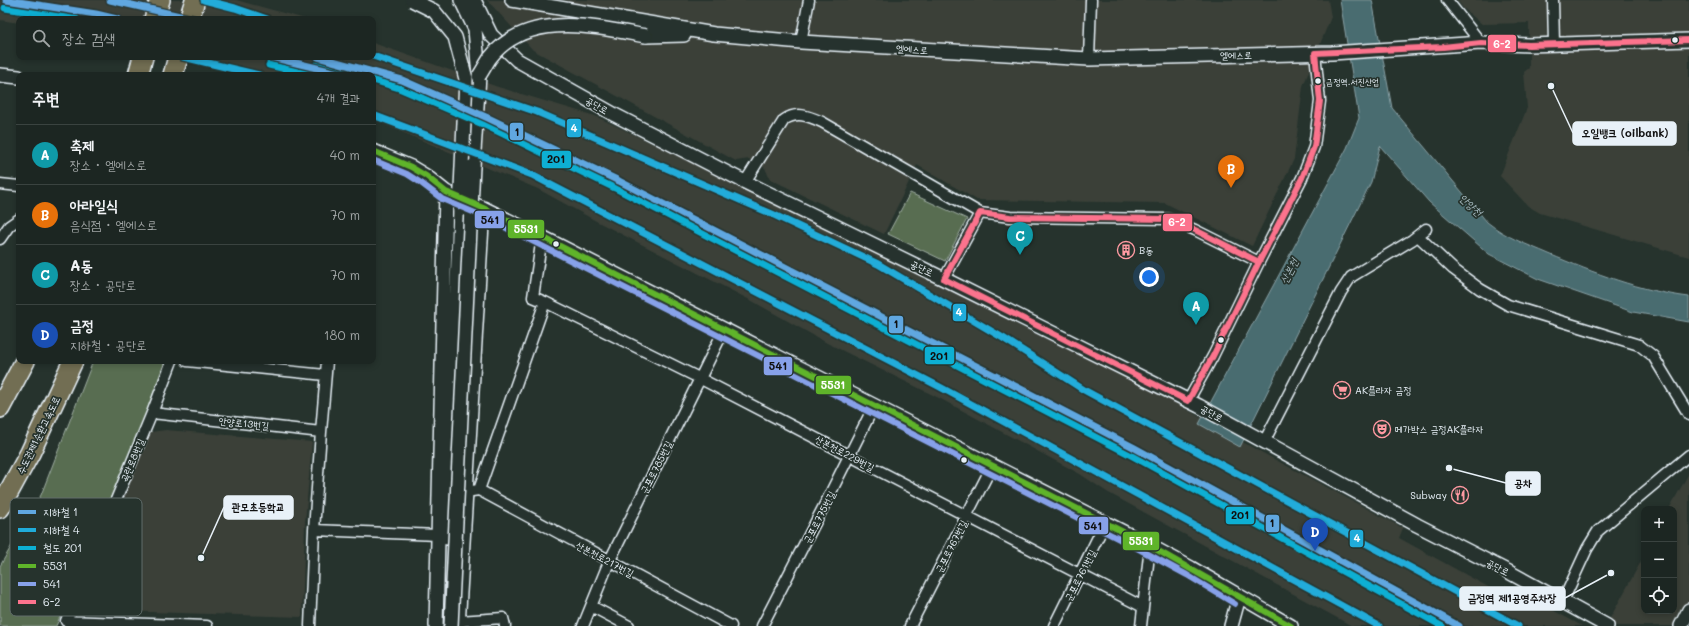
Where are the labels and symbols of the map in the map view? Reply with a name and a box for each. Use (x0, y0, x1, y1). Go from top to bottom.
line badge: 6-2 (1487, 34, 1517, 53)
unlabelled marker (1670, 35, 1680, 45)
text: 6-2 (1493, 36, 1511, 51)
street label: 엘에스로 (896, 41, 928, 57)
street label: 엘에스로 (1220, 48, 1252, 62)
marker: 금정역.서진산업 (1313, 76, 1323, 86)
place label: 금정역.서진산업 (1326, 76, 1379, 87)
street label: 공단로 (583, 93, 611, 117)
line badge: 4 (566, 118, 582, 138)
text: 4 (571, 120, 578, 135)
line badge: 1 (509, 122, 524, 141)
callout: 오일뱅크 (oilbank) (1573, 122, 1676, 145)
text: 1 (515, 124, 519, 139)
text: 오일뱅크 (oilbank) (1581, 125, 1669, 140)
line badge: 201 (541, 150, 572, 169)
text: 201 (547, 151, 565, 166)
pin: B (1218, 155, 1244, 188)
water label: 안양천 (1456, 190, 1487, 220)
line badge: 541 (474, 210, 505, 229)
text: 541 (481, 212, 499, 227)
line badge: 6-2 (1162, 213, 1193, 232)
text: 6-2 (1168, 214, 1186, 229)
line badge: 5531 (507, 219, 545, 239)
text: 5531 (514, 221, 538, 236)
pin: C (1007, 222, 1033, 255)
unlabelled marker (551, 239, 561, 249)
building icon: B동 (1116, 240, 1136, 260)
place label: B동 (1139, 243, 1153, 257)
water label: 산본천 (1276, 255, 1302, 286)
street label: 공단로 (908, 256, 936, 280)
your location (1139, 267, 1159, 287)
pin: A (1183, 292, 1209, 325)
line badge: 4 (952, 303, 967, 322)
text: 4 (956, 304, 963, 319)
line badge: 1 (888, 315, 904, 334)
text: 1 (894, 316, 898, 331)
unlabelled marker (1216, 335, 1226, 345)
line badge: 201 (924, 346, 955, 365)
text: 201 (930, 348, 948, 363)
line badge: 541 (763, 356, 793, 376)
text: 541 (769, 358, 787, 373)
line badge: 5531 (815, 375, 852, 395)
text: 5531 (821, 377, 845, 392)
supermarket icon: AK플라자 금정 (1332, 380, 1352, 400)
place label: AK플라자 금정 (1355, 383, 1411, 397)
street label: 수도권제1순환고속도로 (13, 394, 63, 476)
street label: 공단로 (1198, 401, 1226, 425)
street label: 안양로13번길 (218, 413, 270, 433)
theatre icon: 메가박스 금정AK플라자 (1372, 419, 1392, 439)
place label: 메가박스 금정AK플라자 (1395, 422, 1484, 436)
street label: 산본천로229번길 (813, 431, 877, 475)
street label: 곡란로8번길 (117, 436, 147, 484)
street label: 군포로785번길 (637, 438, 675, 496)
unlabelled marker (959, 455, 969, 465)
callout: 공차 (1506, 472, 1540, 495)
text: 공차 (1514, 475, 1532, 490)
restaurant icon: Subway (1450, 485, 1470, 505)
street label: 군포로775번길 (800, 488, 838, 546)
place label: Subway (1410, 488, 1447, 502)
callout: 관모초등학교 (224, 496, 293, 519)
legend (10, 498, 142, 616)
text: 관모초등학교 (231, 499, 285, 514)
text: 지하철 1 (43, 504, 78, 519)
line badge: 201 (1225, 506, 1255, 525)
text: 201 (1231, 507, 1249, 522)
line badge: 1 (1265, 514, 1280, 533)
text: 1 (1270, 515, 1274, 530)
line badge: 541 (1078, 516, 1109, 535)
street label: 군포로767번길 (932, 517, 970, 575)
text: 541 (1084, 518, 1102, 533)
pin: D (1302, 518, 1328, 551)
text: 지하철 4 (43, 522, 80, 537)
line badge: 4 (1349, 529, 1364, 548)
text: 4 (1354, 530, 1361, 545)
line badge: 5531 (1122, 531, 1160, 551)
text: 5531 (1129, 533, 1153, 548)
street label: 산본천로217번길 (574, 538, 636, 580)
text: 철도 201 (43, 540, 82, 555)
street label: 군포로761번길 (1061, 547, 1099, 603)
street label: 공단로 (1484, 555, 1512, 579)
text: 5531 (43, 558, 67, 573)
text: 541 (43, 576, 61, 591)
callout: 금정역 제1공영주차장 (1460, 587, 1565, 610)
text: 금정역 제1공영주차장 (1468, 590, 1556, 605)
text: 6-2 (43, 594, 60, 609)

